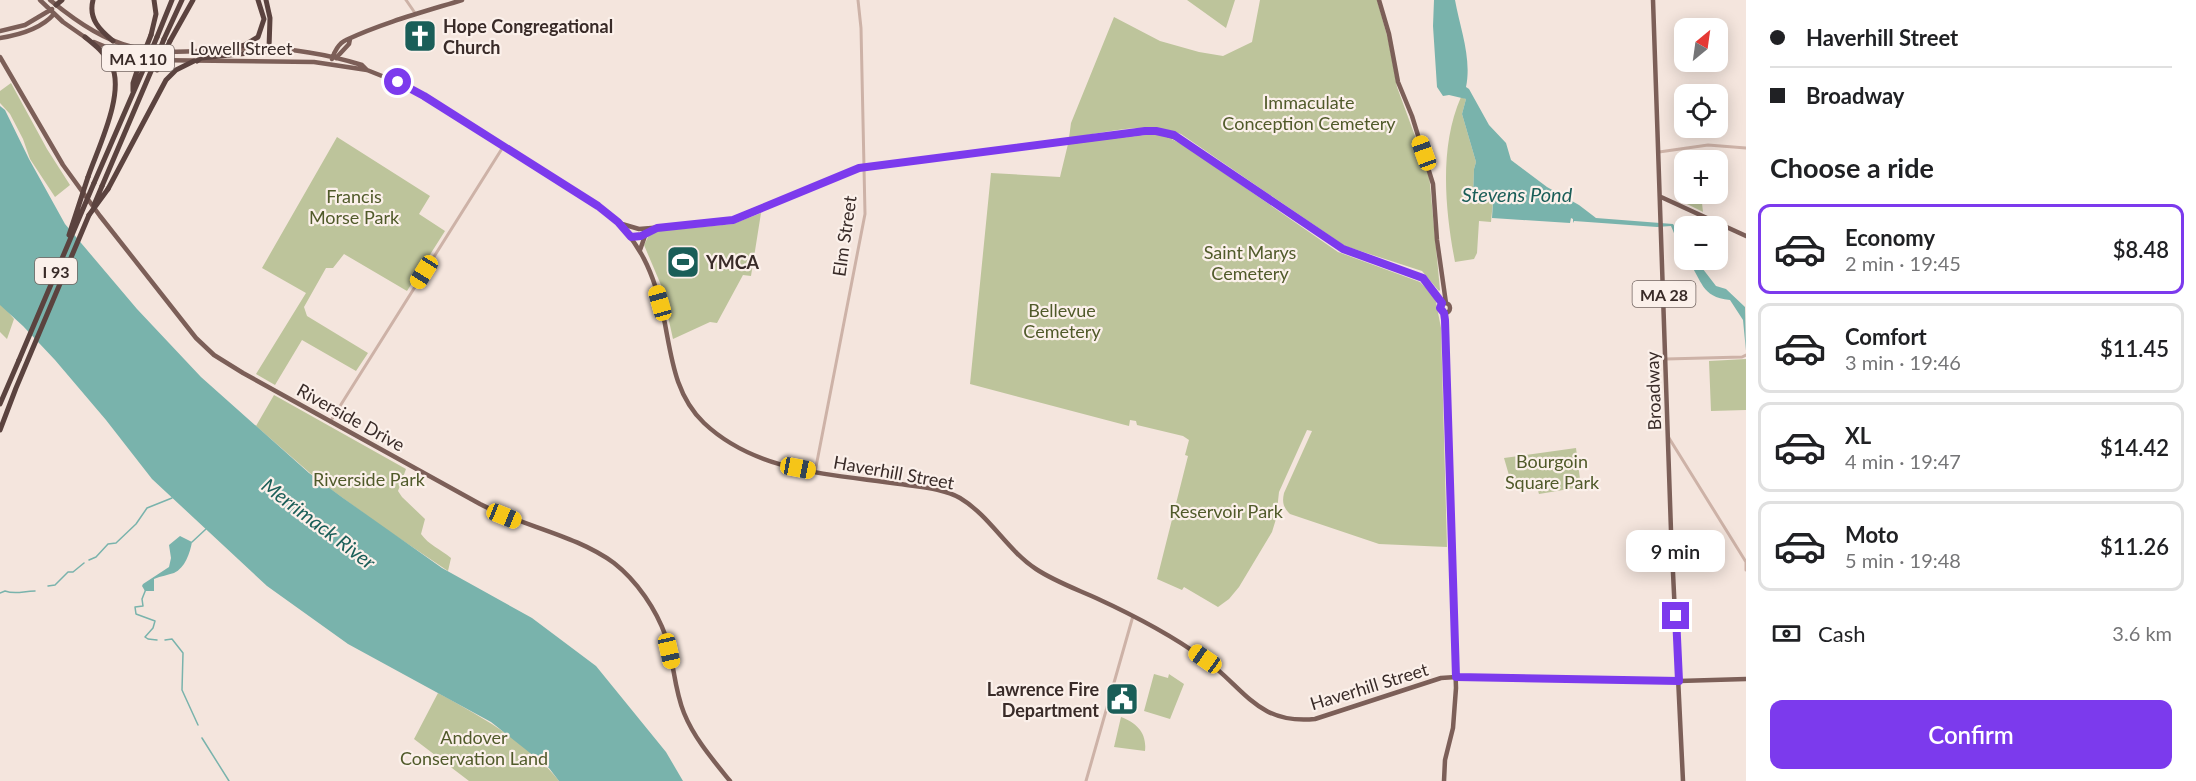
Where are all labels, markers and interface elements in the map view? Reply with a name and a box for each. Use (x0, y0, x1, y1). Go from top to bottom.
place label: Hope Congregational Church (443, 15, 613, 58)
church icon: Hope Congregational Church (402, 18, 438, 54)
north arrow (1674, 18, 1728, 72)
map controls (1674, 18, 1728, 270)
text: Haverhill Street (1806, 24, 1958, 51)
street label: Lowell Street (190, 37, 293, 59)
road number: MA 110 (102, 45, 174, 71)
route start (384, 68, 411, 95)
text: Broadway (1806, 82, 1904, 109)
button: locate (1674, 84, 1728, 138)
park label: Immaculate Conception Cemetery (1222, 91, 1396, 134)
car (1409, 133, 1439, 173)
button: + (1674, 150, 1728, 204)
text: Choose a ride (1770, 151, 1934, 184)
water label: Stevens Pond (1462, 182, 1573, 206)
park label: Francis Morse Park (309, 185, 400, 228)
street label: Elm Street (827, 194, 861, 278)
button: − (1674, 216, 1728, 270)
icon: car (1773, 222, 1827, 276)
text: Economy (1845, 224, 1935, 251)
text: $8.48 (2113, 236, 2169, 263)
park label: Saint Marys Cemetery (1204, 241, 1297, 284)
sports icon: YMCA (665, 244, 701, 280)
place label: YMCA (705, 251, 760, 273)
text: 2 min · 19:45 (1845, 251, 1961, 275)
car (407, 252, 441, 292)
road number: I 93 (35, 258, 77, 284)
road number: MA 28 (1632, 281, 1696, 307)
car (646, 283, 674, 323)
park label: Bellevue Cemetery (1023, 299, 1101, 342)
icon: car (1773, 321, 1827, 375)
text: Comfort (1845, 323, 1927, 350)
text: $11.45 (2100, 335, 2169, 362)
street label: Broadway (1641, 350, 1665, 431)
text: 3 min · 19:46 (1845, 350, 1961, 374)
street label: Riverside Drive (293, 378, 409, 456)
icon: car (1773, 420, 1827, 474)
text: XL (1845, 422, 1871, 449)
text: $14.42 (2100, 434, 2169, 461)
text: 4 min · 19:47 (1845, 449, 1961, 473)
park label: Bourgoin Square Park (1505, 450, 1600, 493)
street label: Haverhill Street (832, 451, 957, 494)
car (779, 456, 817, 480)
park label: Riverside Park (313, 468, 426, 490)
water label: Merrimack River (258, 473, 381, 574)
park label: Reservoir Park (1169, 500, 1284, 522)
car (484, 501, 524, 531)
icon: car (1773, 519, 1827, 573)
text: Moto (1845, 521, 1899, 548)
callout: 9 min (1626, 529, 1726, 571)
text: $11.26 (2100, 533, 2169, 560)
text: 9 min (1651, 539, 1700, 563)
text: 5 min · 19:48 (1845, 548, 1961, 572)
route end (1662, 602, 1689, 629)
icon: cash (1770, 617, 1803, 650)
text: Cash (1818, 620, 1865, 647)
text: 3.6 km (2112, 621, 2172, 645)
car (656, 631, 682, 671)
car (1185, 641, 1225, 677)
street label: Haverhill Street (1307, 657, 1431, 714)
place label: Lawrence Fire Department (987, 678, 1099, 721)
public building icon: Lawrence Fire Department (1104, 681, 1140, 717)
button: Confirm (1770, 700, 2172, 769)
park label: Andover Conservation Land (400, 726, 548, 769)

